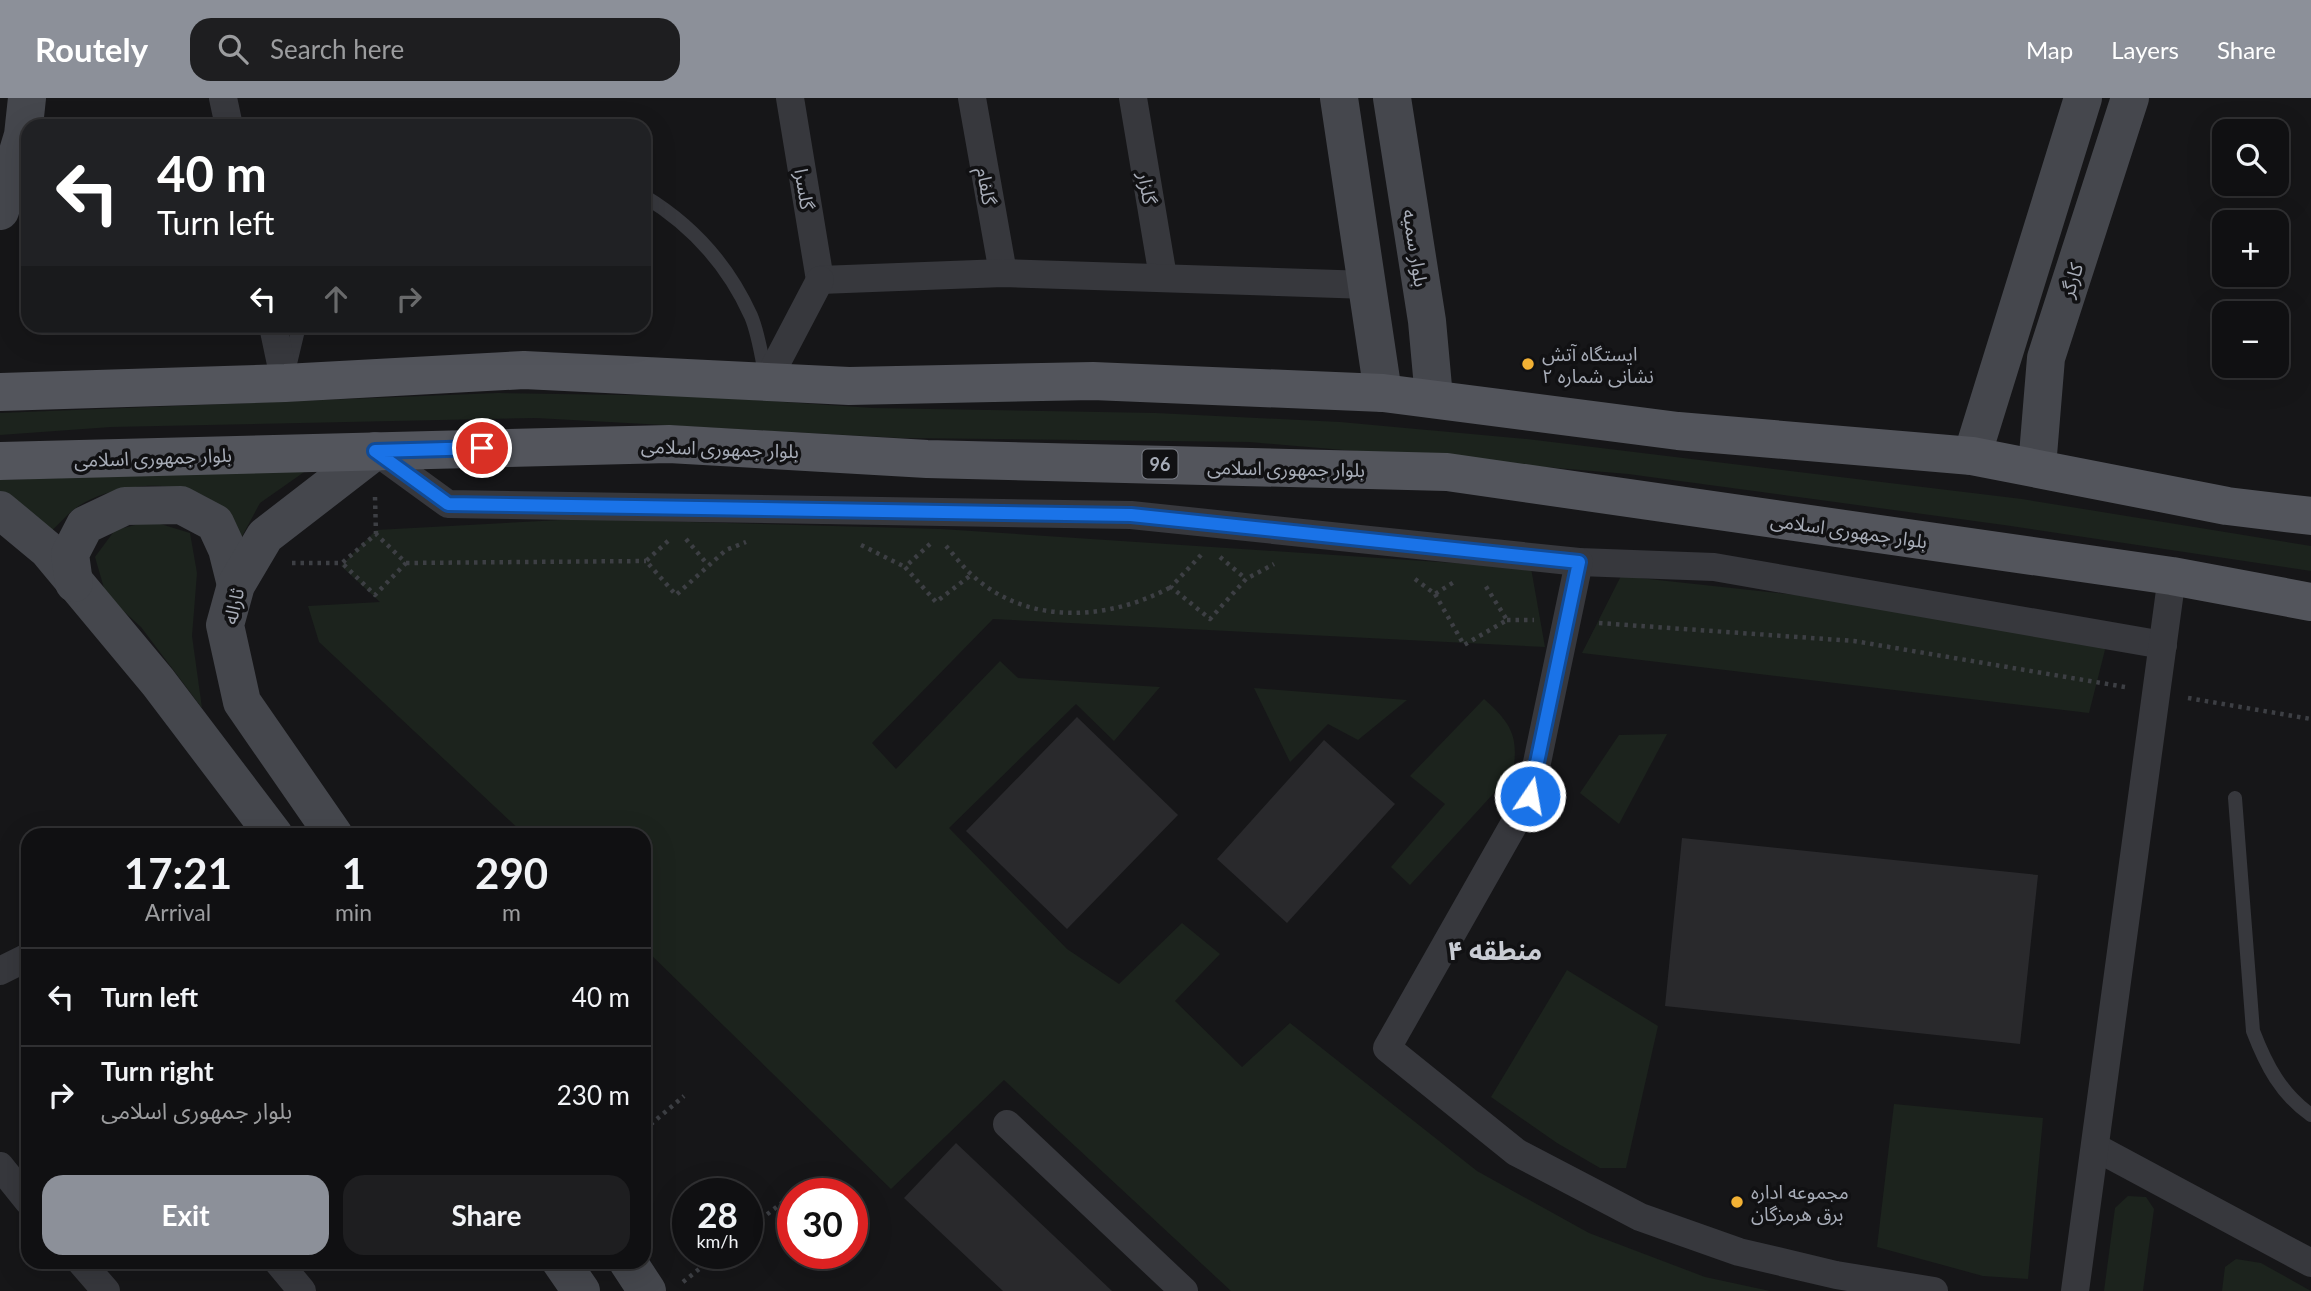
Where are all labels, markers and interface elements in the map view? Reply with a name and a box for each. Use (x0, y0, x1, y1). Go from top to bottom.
search box (190, 18, 680, 81)
text: Routely (35, 29, 148, 69)
icon: search (214, 30, 252, 68)
text: Search here (270, 33, 404, 65)
text: Map (2026, 35, 2073, 64)
text: Layers (2111, 35, 2179, 64)
text: Share (2217, 35, 2276, 64)
map controls (2212, 119, 2289, 378)
button: search (2212, 119, 2289, 196)
text: 40 m (157, 144, 267, 202)
icon: left (42, 147, 133, 238)
street label: گلفام (968, 165, 1002, 208)
street label: گلسرا (789, 167, 820, 212)
street label: گلزار (1133, 169, 1162, 207)
text: Turn left (157, 203, 274, 242)
street label: بلوار سمیه (1398, 208, 1433, 289)
button: + (2212, 210, 2289, 287)
street label: کارگر (2054, 259, 2089, 301)
icon: left (244, 280, 282, 318)
icon: ahead (317, 280, 355, 318)
icon: right (390, 280, 428, 318)
button: − (2212, 301, 2289, 378)
place label: ایستگاه آتش نشانی شماره ۲ (1542, 342, 1654, 388)
marker: ایستگاه آتش نشانی شماره ۲ (1520, 356, 1536, 372)
pin (452, 418, 512, 478)
icon: arrive (463, 429, 501, 467)
street label: بلوار جمهوری اسلامی (641, 434, 799, 463)
street label: بلوار جمهوری اسلامی (74, 443, 232, 472)
road number: 96 (1142, 450, 1178, 478)
street label: بلوار جمهوری اسلامی (1207, 455, 1365, 482)
street label: بلوار جمهوری اسلامی (1769, 508, 1929, 553)
street label: ثاراله (218, 586, 249, 627)
position arrow (1493, 759, 1567, 833)
text: 17:21 (124, 848, 232, 898)
text: 1 (341, 848, 366, 898)
text: 290 (475, 848, 548, 898)
text: Arrival (145, 898, 211, 926)
text: min (335, 898, 372, 926)
text: m (502, 898, 521, 926)
district label: منطقه ۴ (1448, 934, 1542, 966)
icon: left (42, 978, 80, 1016)
text: Turn left (101, 981, 198, 1013)
text: 40 m (572, 981, 630, 1013)
text: Turn right (101, 1055, 214, 1087)
icon: right (42, 1076, 80, 1114)
text: 230 m (557, 1079, 630, 1111)
text: بلوار جمهوری اسلامی (101, 1096, 292, 1124)
button: Exit (42, 1175, 329, 1255)
button: Share (343, 1175, 630, 1255)
speed limit sign: 30 (777, 1178, 868, 1269)
place label: مجموعه اداره برق هرمزگان (1751, 1180, 1849, 1226)
text: 28 (697, 1193, 738, 1235)
marker: مجموعه اداره برق هرمزگان (1729, 1194, 1745, 1210)
text: km/h (696, 1230, 739, 1252)

